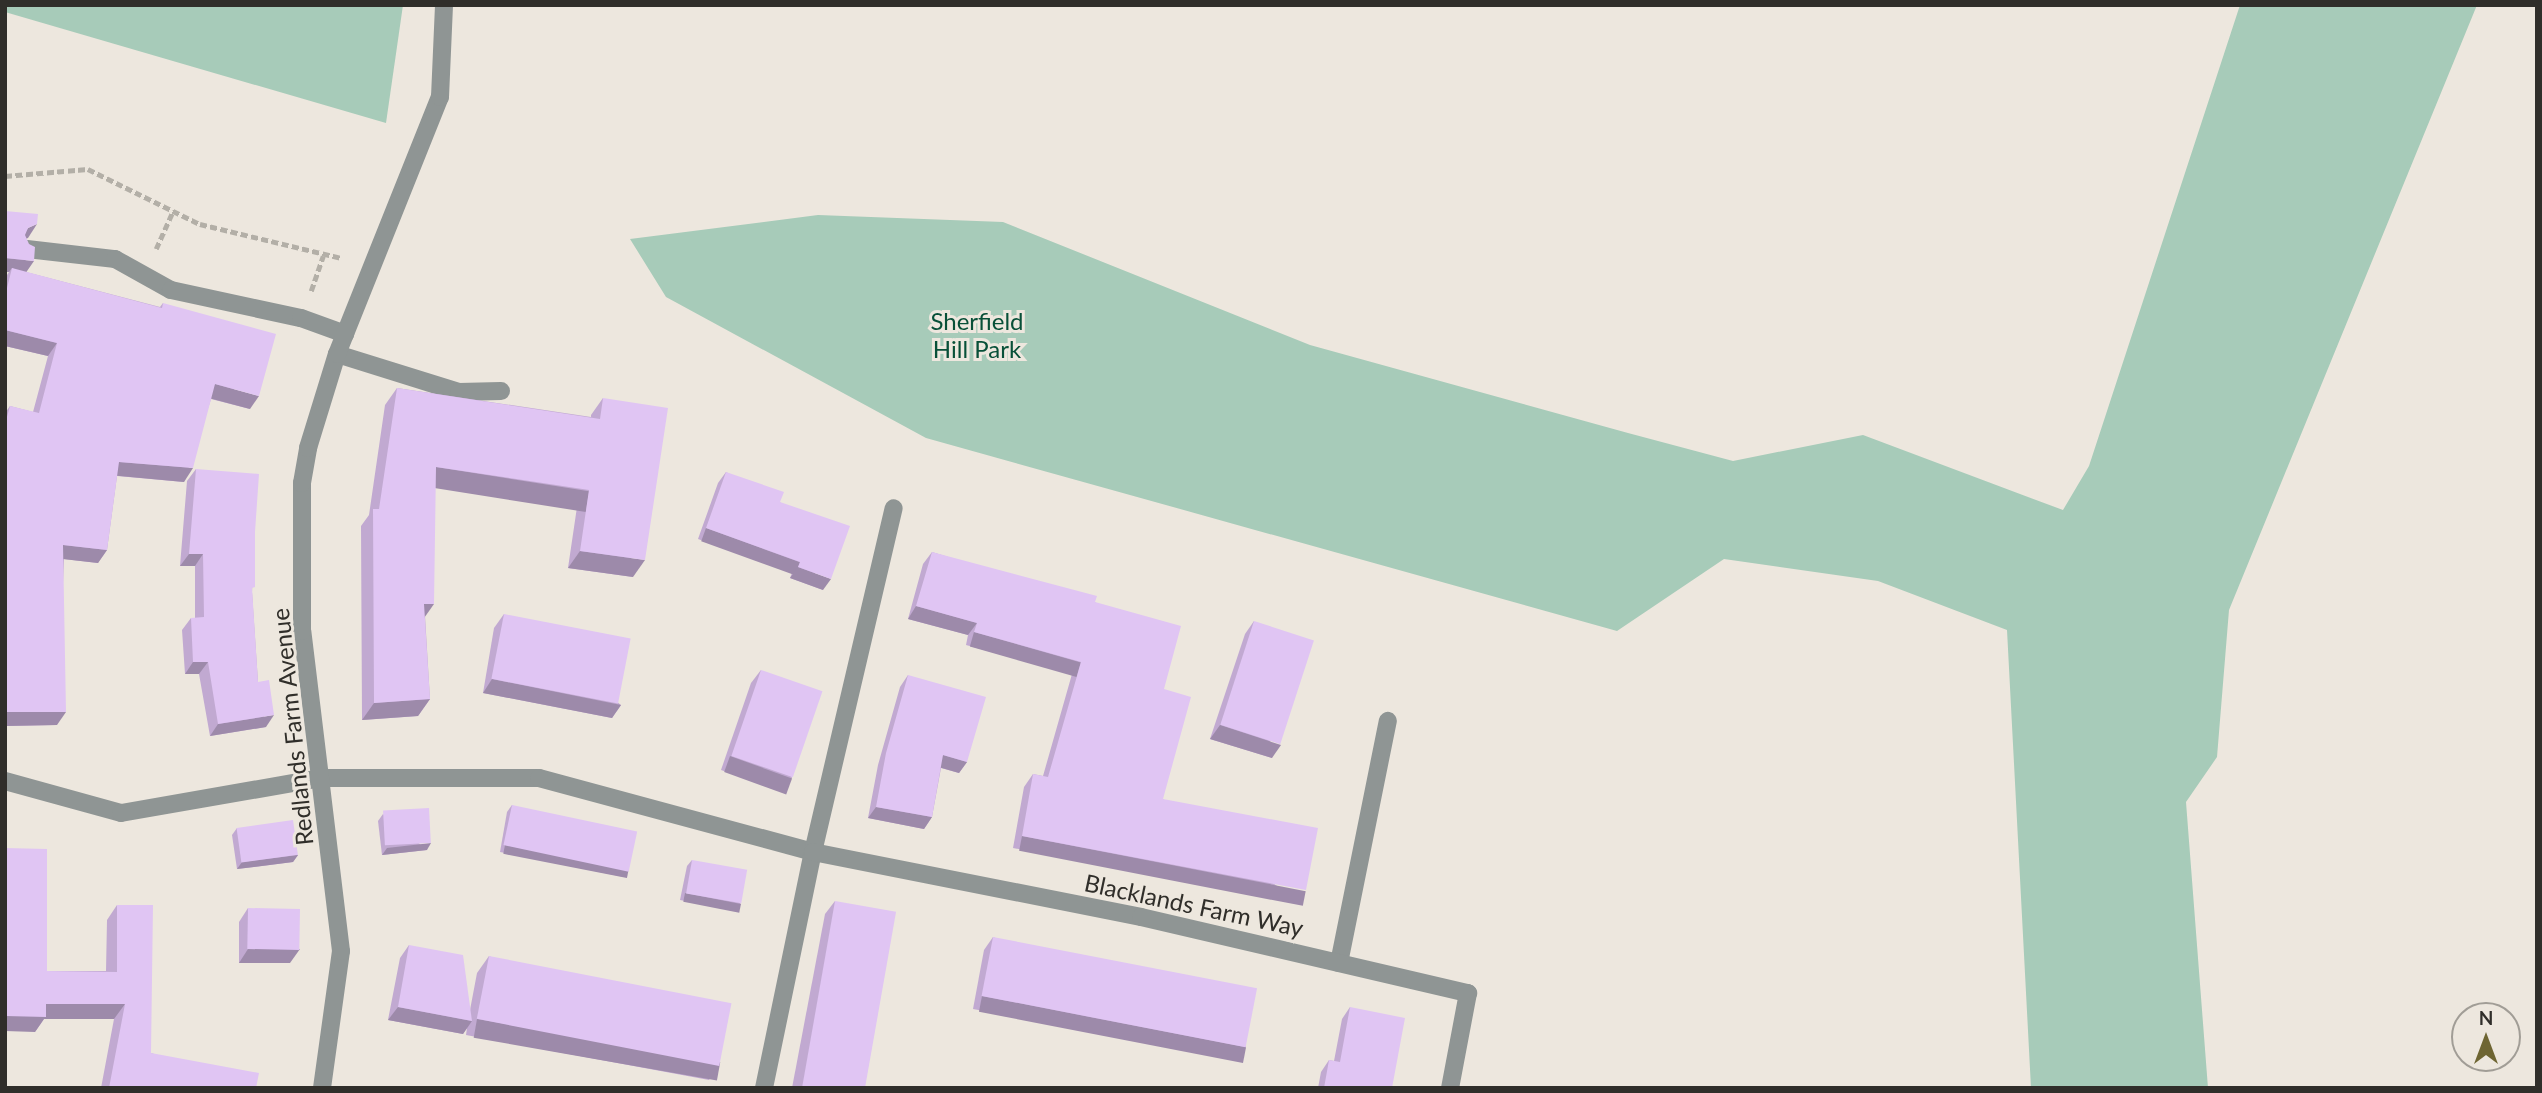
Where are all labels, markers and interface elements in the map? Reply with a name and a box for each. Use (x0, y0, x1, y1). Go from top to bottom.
park label: Sherfield Hill Park (930, 307, 1024, 363)
street label: Redlands Farm Avenue (265, 607, 319, 847)
street label: Blacklands Farm Way (1082, 868, 1306, 942)
north arrow (2451, 1002, 2521, 1072)
text: N (2479, 1006, 2493, 1029)

